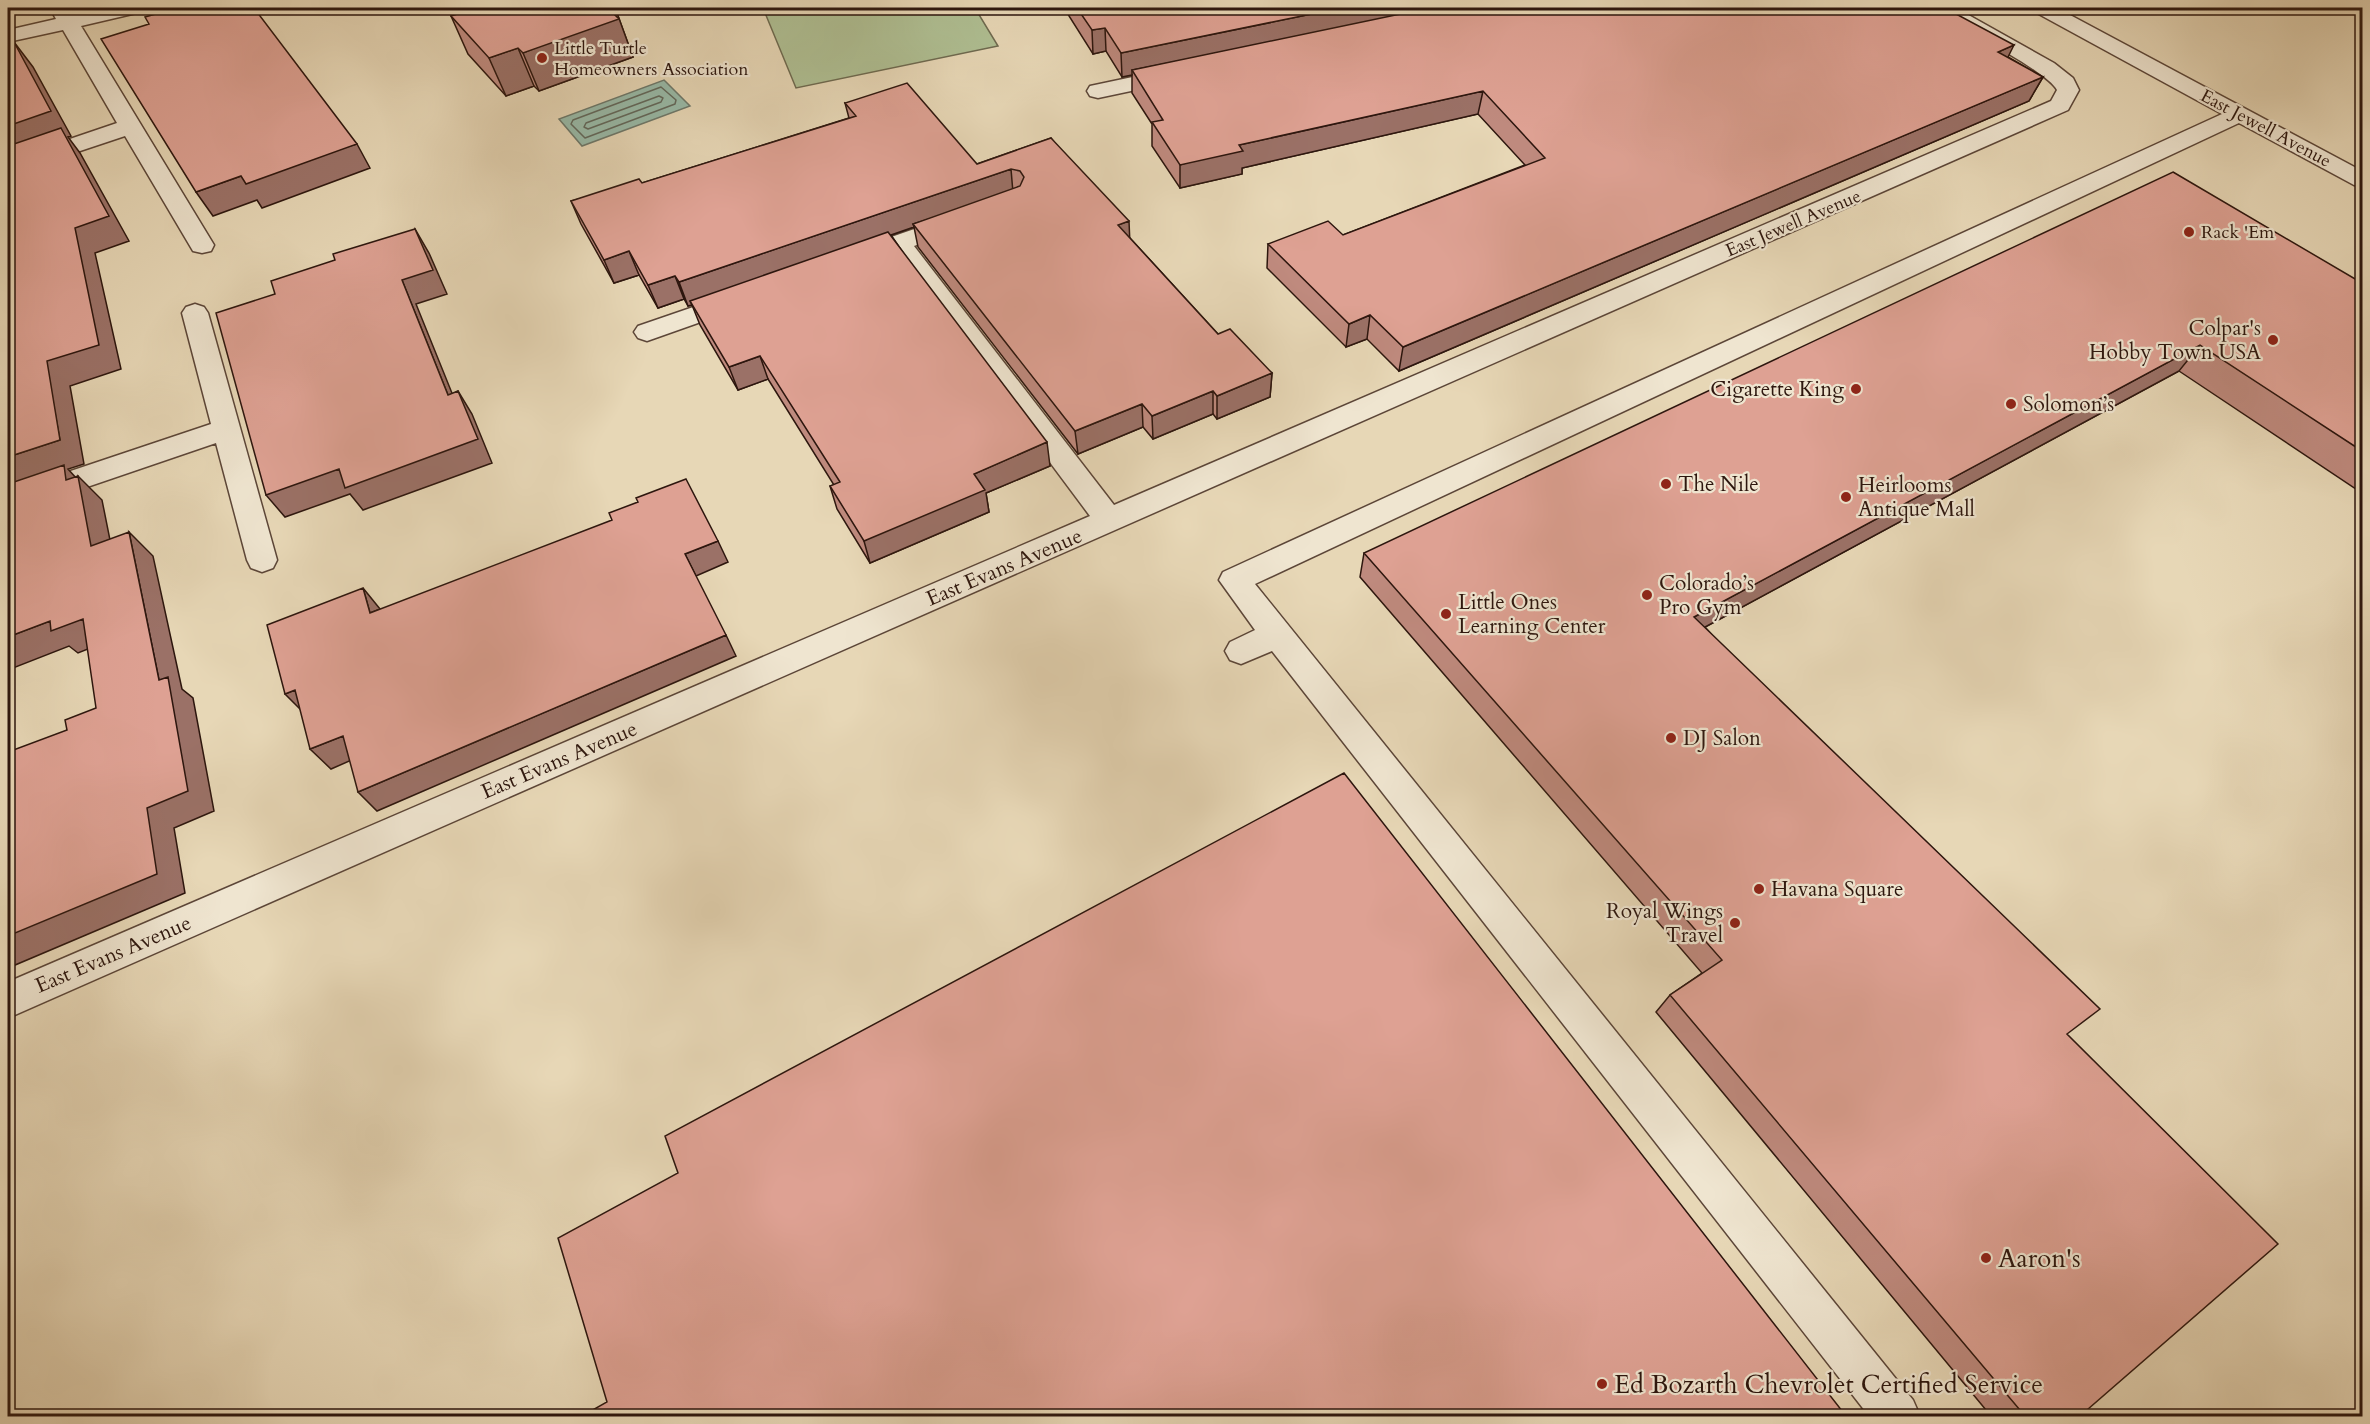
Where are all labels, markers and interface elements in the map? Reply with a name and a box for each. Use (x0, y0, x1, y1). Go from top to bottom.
place label: Little Turtle Homeowners Association (554, 36, 749, 82)
marker: Little Turtle Homeowners Association (535, 51, 549, 65)
street label: East Jewell Avenue (2196, 83, 2336, 173)
street label: East Jewell Avenue (1722, 184, 1865, 263)
place label: Rack 'Em (2201, 220, 2275, 245)
marker: Rack 'Em (2182, 225, 2196, 239)
place label: Colpar's Hobby Town USA (2089, 314, 2261, 367)
marker: Colpar's Hobby Town USA (2266, 333, 2280, 347)
place label: Cigarette King (1710, 375, 1844, 404)
marker: Cigarette King (1849, 382, 1863, 396)
place label: Solomon’s (2023, 390, 2114, 419)
marker: Solomon’s (2004, 397, 2018, 411)
place label: The Nile (1678, 470, 1759, 499)
place label: Heirlooms Antique Mall (1858, 471, 1975, 524)
marker: The Nile (1659, 477, 1673, 491)
marker: Heirlooms Antique Mall (1839, 490, 1853, 504)
street label: East Evans Avenue (922, 522, 1087, 613)
place label: Colorado’s Pro Gym (1659, 569, 1754, 622)
place label: Little Ones Learning Center (1458, 588, 1606, 641)
marker: Colorado’s Pro Gym (1640, 588, 1654, 602)
marker: Little Ones Learning Center (1439, 607, 1453, 621)
street label: East Evans Avenue (477, 715, 642, 806)
place label: DJ Salon (1683, 724, 1761, 753)
marker: DJ Salon (1664, 731, 1678, 745)
place label: Havana Square (1771, 875, 1904, 904)
marker: Havana Square (1752, 882, 1766, 896)
place label: Royal Wings Travel (1606, 897, 1723, 950)
street label: East Evans Avenue (31, 909, 196, 1000)
marker: Royal Wings Travel (1728, 916, 1742, 930)
place label: Aaron's (1998, 1241, 2081, 1276)
marker: Aaron's (1979, 1251, 1993, 1265)
place label: Ed Bozarth Chevrolet Certified Service (1614, 1367, 2043, 1402)
marker: Ed Bozarth Chevrolet Certified Service (1595, 1377, 1609, 1391)

